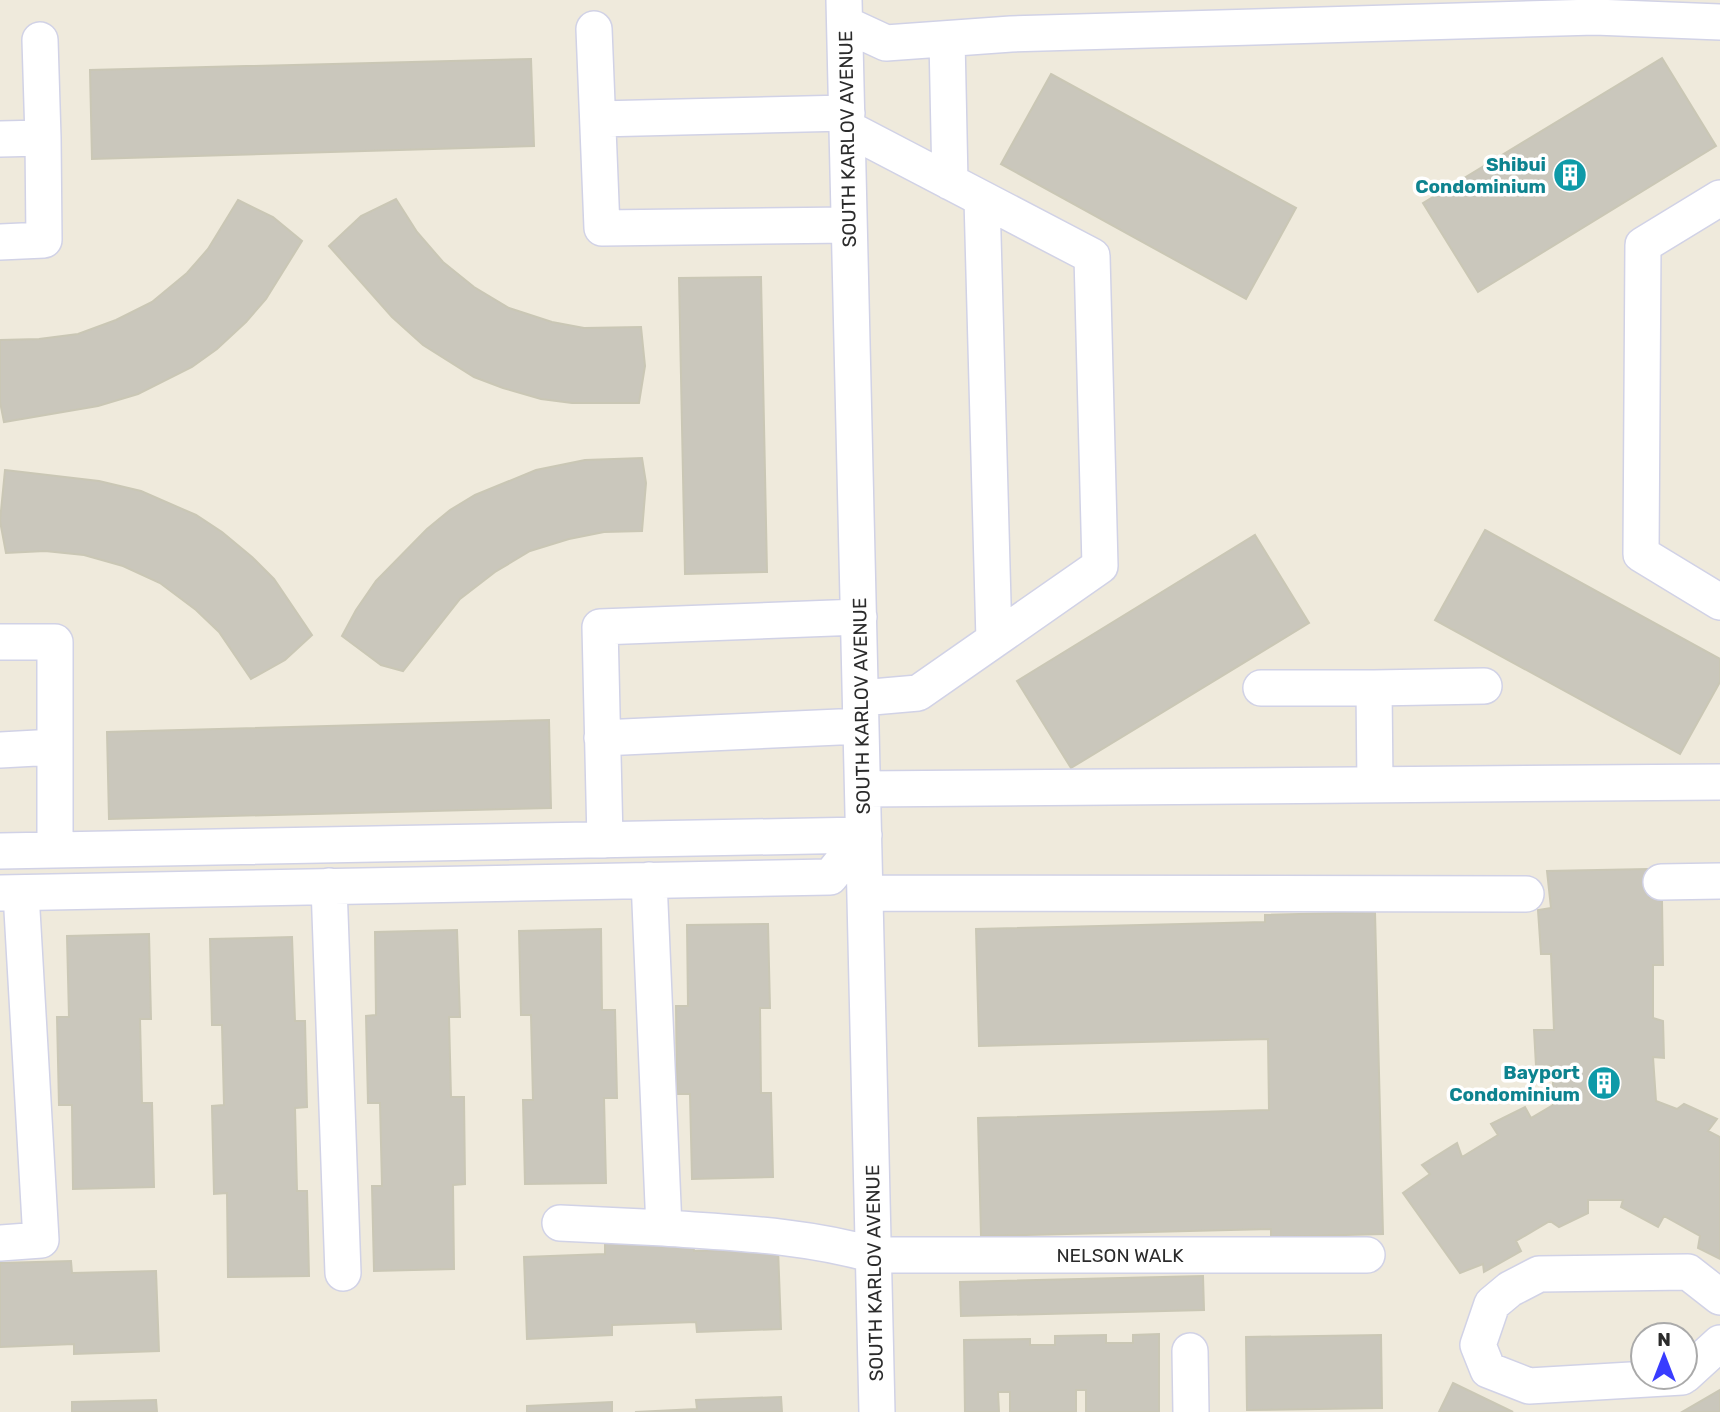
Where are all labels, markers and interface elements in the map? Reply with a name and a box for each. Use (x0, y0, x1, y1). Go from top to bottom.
street label: SOUTH KARLOV AVENUE (834, 30, 861, 248)
place label: Shibui Condominium (1415, 153, 1546, 198)
building icon: Shibui Condominium (1551, 156, 1589, 194)
street label: SOUTH KARLOV AVENUE (848, 597, 875, 815)
place label: Bayport Condominium (1449, 1061, 1580, 1106)
building icon: Bayport Condominium (1585, 1064, 1623, 1102)
street label: SOUTH KARLOV AVENUE (861, 1164, 888, 1382)
street label: NELSON WALK (1056, 1244, 1184, 1267)
north arrow (1629, 1321, 1699, 1391)
text: N (1657, 1328, 1671, 1351)

